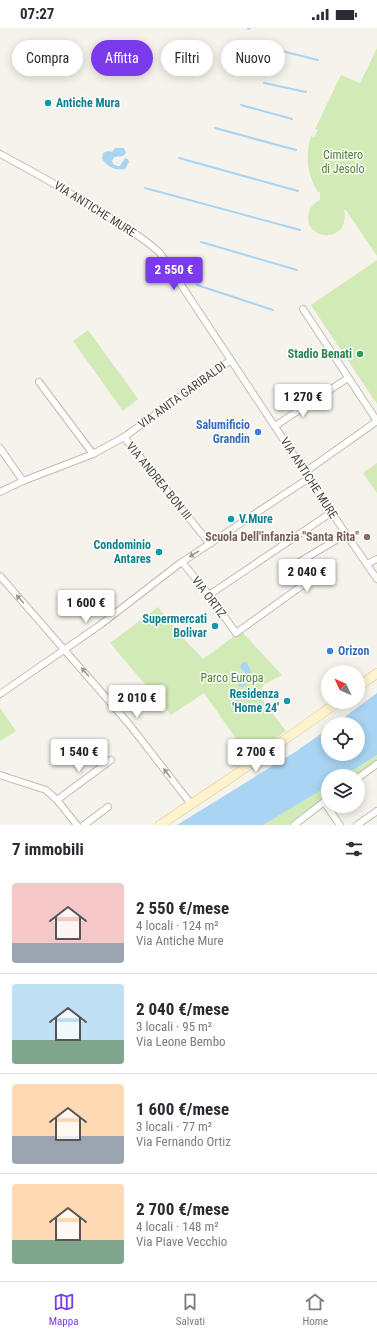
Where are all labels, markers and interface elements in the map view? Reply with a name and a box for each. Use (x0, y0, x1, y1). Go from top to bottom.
text: 07:27 (20, 5, 54, 23)
chip: Compra (12, 40, 83, 76)
chip: Affitta (91, 40, 153, 76)
chip: Filtri (161, 40, 213, 76)
chip: Nuovo (221, 40, 285, 76)
place label: Antiche Mura (56, 96, 120, 110)
marker: Antiche Mura (43, 98, 53, 108)
park label: Cimitero di Jesolo (321, 148, 365, 176)
street label: VIA ANTICHE MURE (51, 178, 139, 240)
pin: 2 550 € (137, 257, 211, 291)
text: 2 550 € (155, 262, 193, 277)
place label: Stadio Benati (288, 347, 352, 361)
marker: Stadio Benati (355, 349, 365, 359)
street label: VIA ANITA GARIBALDI (136, 359, 228, 431)
pin: 1 270 € (266, 384, 340, 418)
text: 1 270 € (284, 389, 322, 404)
place label: Salumificio Grandin (196, 418, 250, 446)
marker: Salumificio Grandin (253, 427, 263, 437)
street label: VIA ANTICHE MURE (278, 435, 340, 521)
street label: VIA ANDREA BON III (123, 439, 195, 523)
place label: V.Mure (239, 512, 273, 526)
marker: V.Mure (226, 514, 236, 524)
place label: Scuola Dell'infanzia "Santa Rita" (205, 530, 359, 544)
marker: Scuola Dell'infanzia "Santa Rita" (362, 532, 372, 542)
place label: Condominio Antares (94, 538, 152, 566)
marker: Condominio Antares (154, 547, 164, 557)
one-way arrow (189, 550, 199, 558)
pin: 2 040 € (270, 559, 344, 593)
text: 2 040 € (288, 564, 326, 579)
street label: VIA ORTIZ (189, 574, 229, 620)
pin: 1 600 € (49, 590, 123, 624)
one-way arrow (16, 593, 25, 604)
text: 1 600 € (67, 595, 105, 610)
place label: Supermercati Bolivar (143, 612, 207, 640)
marker: Supermercati Bolivar (210, 621, 220, 631)
place label: Orizon (338, 644, 370, 658)
marker: Orizon (325, 646, 335, 656)
north arrow (321, 665, 365, 709)
map controls (321, 665, 365, 813)
one-way arrow (81, 668, 90, 677)
park label: Parco Europa (200, 671, 264, 685)
pin: 2 010 € (100, 685, 174, 719)
place label: Residenza 'Home 24' (229, 687, 279, 715)
text: 2 010 € (118, 690, 156, 705)
marker: Residenza 'Home 24' (282, 696, 292, 706)
button: locate (321, 717, 365, 761)
pin: 1 540 € (42, 739, 116, 773)
pin: 2 700 € (219, 739, 293, 773)
text: 1 540 € (60, 744, 98, 759)
text: 2 700 € (237, 744, 275, 759)
one-way arrow (163, 768, 171, 778)
button: layers (321, 769, 365, 813)
icon: filters (343, 838, 365, 860)
text: 7 immobili (12, 839, 84, 859)
text: 2 550 €/mese (136, 898, 229, 918)
icon: home (44, 899, 92, 947)
text: 4 locali · 124 m² (136, 918, 219, 933)
text: Via Antiche Mure (136, 933, 224, 948)
text: 2 040 €/mese (136, 999, 229, 1019)
icon: home (44, 1000, 92, 1048)
text: 3 locali · 95 m² (136, 1019, 212, 1034)
text: Via Leone Bembo (136, 1034, 226, 1049)
text: 1 600 €/mese (136, 1099, 229, 1119)
icon: home (44, 1100, 92, 1148)
text: 3 locali · 77 m² (136, 1119, 212, 1134)
text: Via Fernando Ortiz (136, 1134, 231, 1149)
text: 2 700 €/mese (136, 1199, 229, 1219)
icon: home (44, 1200, 92, 1248)
text: 4 locali · 148 m² (136, 1219, 219, 1234)
text: Via Piave Vecchio (136, 1234, 227, 1249)
tab: Mappa (49, 1291, 78, 1328)
tab: Salvati (176, 1291, 205, 1328)
tab: Home (302, 1291, 328, 1328)

